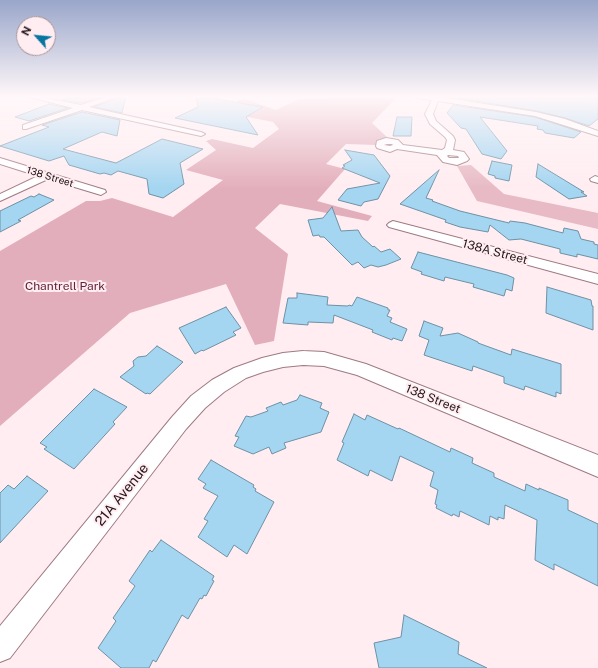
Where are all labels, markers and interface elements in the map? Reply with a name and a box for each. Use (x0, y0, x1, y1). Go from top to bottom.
north arrow (16, 16, 56, 56)
text: N (19, 24, 33, 38)
street label: 138 Street (25, 164, 75, 190)
street label: 138A Street (461, 236, 529, 268)
park label: Chantrell Park (25, 279, 105, 293)
street label: 138 Street (403, 381, 463, 417)
street label: 21A Avenue (92, 460, 152, 530)

